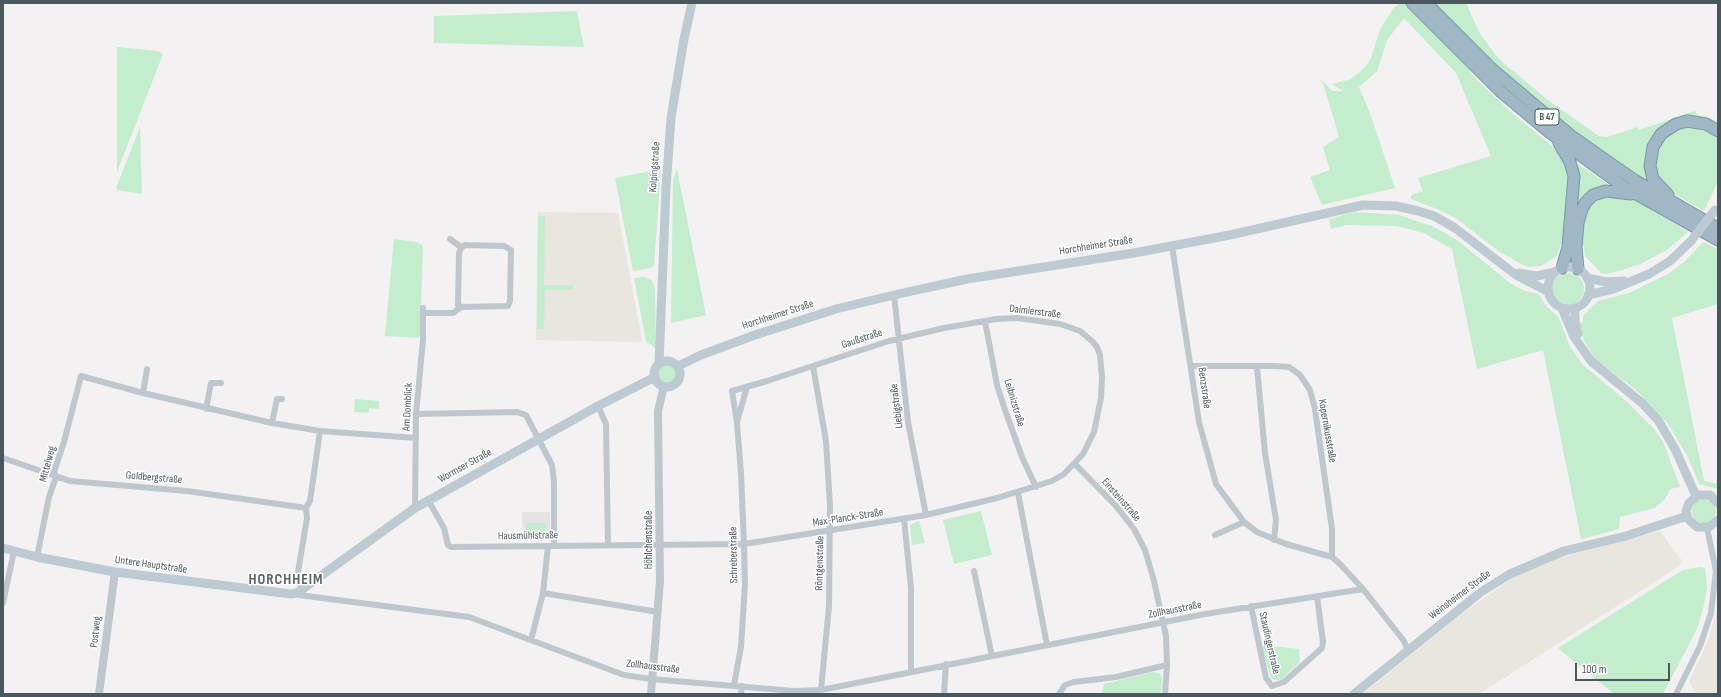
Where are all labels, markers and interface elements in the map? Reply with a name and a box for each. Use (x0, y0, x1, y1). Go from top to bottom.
road number: B 47 (1535, 109, 1559, 125)
street label: Kolpingstraße (647, 141, 663, 193)
street label: Horchheimer Straße (1058, 234, 1134, 258)
street label: Horchheimer Straße (741, 297, 815, 333)
street label: Daimlerstraße (1009, 302, 1061, 322)
street label: Gaußstraße (840, 326, 884, 352)
street label: Benzstraße (1195, 367, 1213, 409)
street label: Leibnizstraße (1000, 378, 1028, 428)
street label: Am Domblick (400, 383, 416, 431)
street label: Liebigstraße (888, 383, 906, 429)
street label: Kopernikusstraße (1315, 398, 1339, 464)
street label: Mittelweg (37, 445, 59, 483)
street label: Wormser Straße (436, 446, 494, 486)
street label: Goldbergstraße (125, 469, 183, 487)
street label: Einsteinstraße (1099, 476, 1143, 524)
street label: Max-Planck-Straße (812, 506, 884, 530)
street label: Höhlchenstraße (642, 511, 656, 569)
street label: Schreberstraße (727, 527, 741, 583)
street label: Hausmühlstraße (498, 529, 558, 543)
street label: Röntgenstraße (813, 536, 827, 590)
street label: Untere Hauptstraße (114, 553, 188, 577)
street label: Weinsheimer Straße (1426, 567, 1494, 623)
district label: HORCHHEIM (248, 571, 324, 589)
street label: Zollhausstraße (1147, 598, 1203, 622)
street label: Staudingerstraße (1255, 611, 1283, 675)
street label: Postweg (88, 616, 104, 648)
scale bar (1577, 655, 1672, 681)
street label: Zollhausstraße (625, 657, 681, 677)
text: 100 m (1582, 662, 1607, 677)

